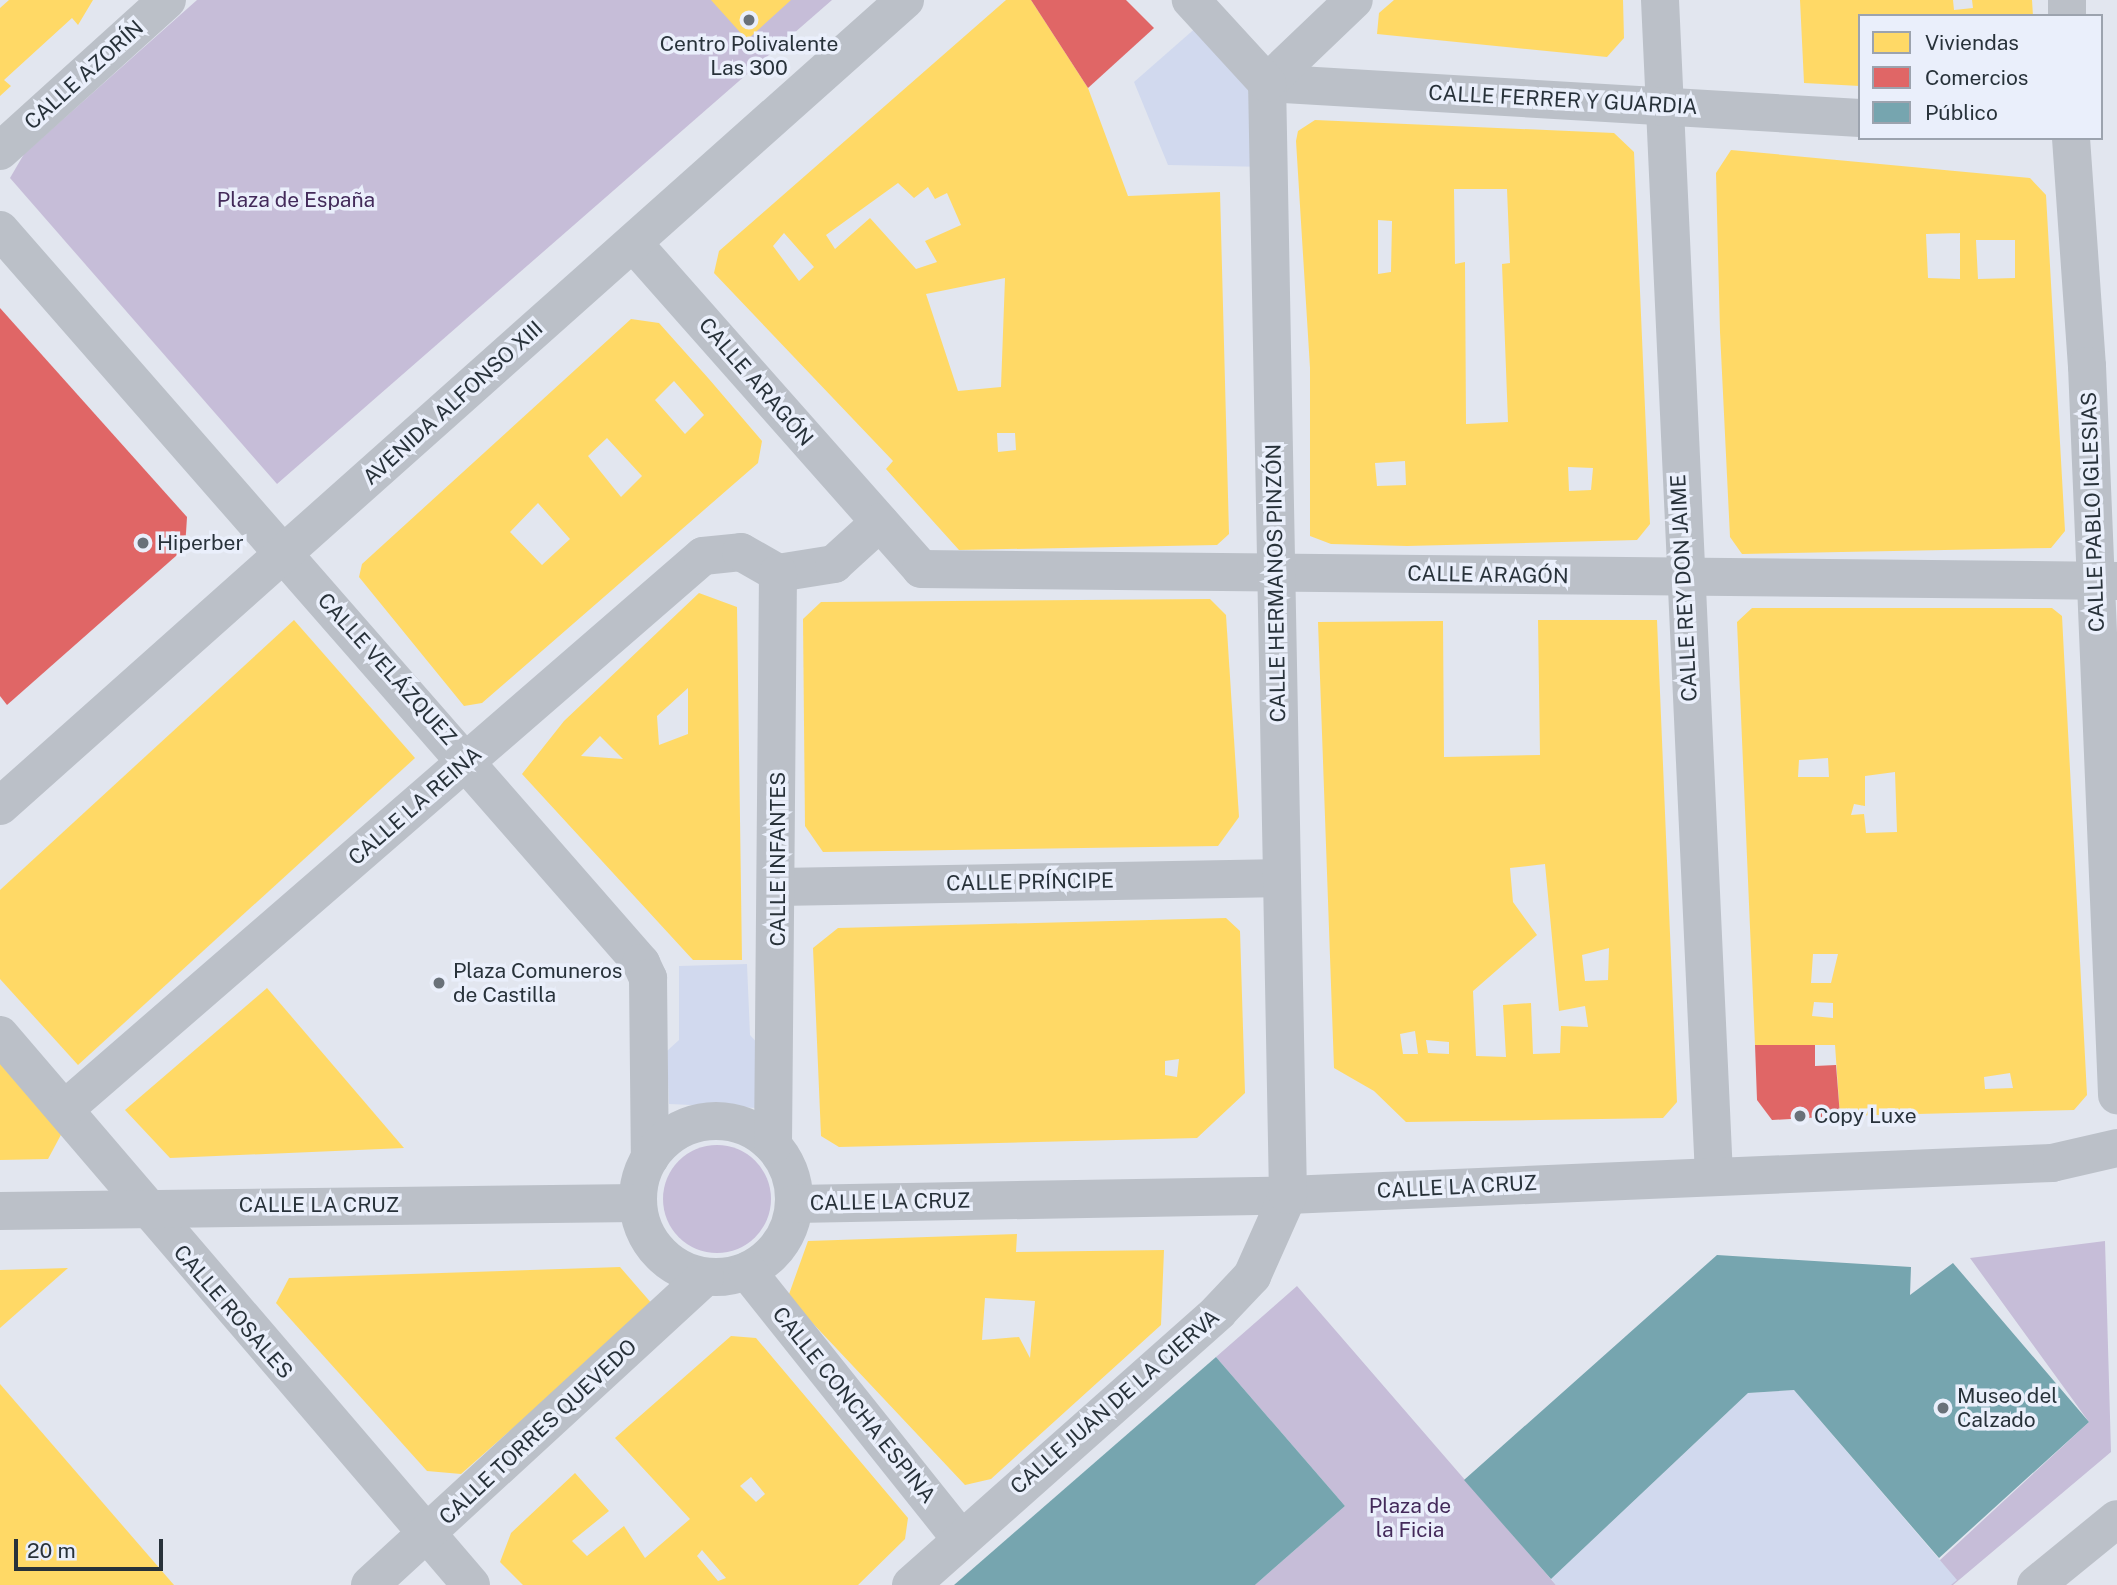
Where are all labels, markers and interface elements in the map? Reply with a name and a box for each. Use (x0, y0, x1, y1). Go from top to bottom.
marker: Centro Polivalente Las 300 (741, 12, 757, 28)
legend (1858, 14, 2103, 140)
street label: CALLE AZORÍN (19, 15, 149, 135)
text: Viviendas (1925, 30, 2019, 55)
place label: Centro Polivalente Las 300 (660, 31, 838, 81)
text: Comercios (1925, 65, 2028, 90)
street label: CALLE FERRER Y GUARDIA (1428, 80, 1698, 120)
text: Público (1925, 100, 1998, 125)
park label: Plaza de España (217, 187, 375, 213)
street label: CALLE ARAGÓN (694, 313, 818, 451)
street label: AVENIDA ALFONSO XIII (358, 316, 548, 490)
street label: CALLE PABLO IGLESIAS (2076, 392, 2110, 632)
street label: CALLE HERMANOS PINZÓN (1261, 444, 1291, 722)
street label: CALLE REY DON JAIME (1665, 474, 1703, 702)
place label: Hiperber (157, 530, 244, 556)
marker: Hiperber (135, 535, 151, 551)
street label: CALLE ARAGÓN (1407, 561, 1569, 589)
street label: CALLE VELÁZQUEZ (312, 588, 462, 750)
street label: CALLE LA REINA (343, 741, 487, 871)
street label: CALLE INFANTES (765, 772, 791, 946)
street label: CALLE PRÍNCIPE (946, 868, 1114, 896)
place label: Plaza Comuneros de Castilla (453, 958, 622, 1008)
marker: Plaza Comuneros de Castilla (431, 975, 447, 991)
place label: Copy Luxe (1814, 1103, 1917, 1129)
marker: Copy Luxe (1792, 1108, 1808, 1124)
street label: CALLE LA CRUZ (1376, 1170, 1538, 1204)
street label: CALLE LA CRUZ (810, 1188, 970, 1216)
street label: CALLE LA CRUZ (239, 1192, 399, 1218)
street label: CALLE ROSALES (168, 1240, 298, 1384)
street label: CALLE CONCHA ESPINA (767, 1302, 941, 1508)
street label: CALLE JUAN DE LA CIERVA (1005, 1304, 1225, 1500)
street label: CALLE TORRES QUEVEDO (434, 1334, 642, 1530)
place label: Museo del Calzado (1957, 1383, 2058, 1433)
marker: Museo del Calzado (1935, 1400, 1951, 1416)
park label: Plaza de la Ficia (1369, 1493, 1451, 1543)
scale bar (18, 1526, 166, 1570)
text: 20 m (27, 1538, 76, 1563)

